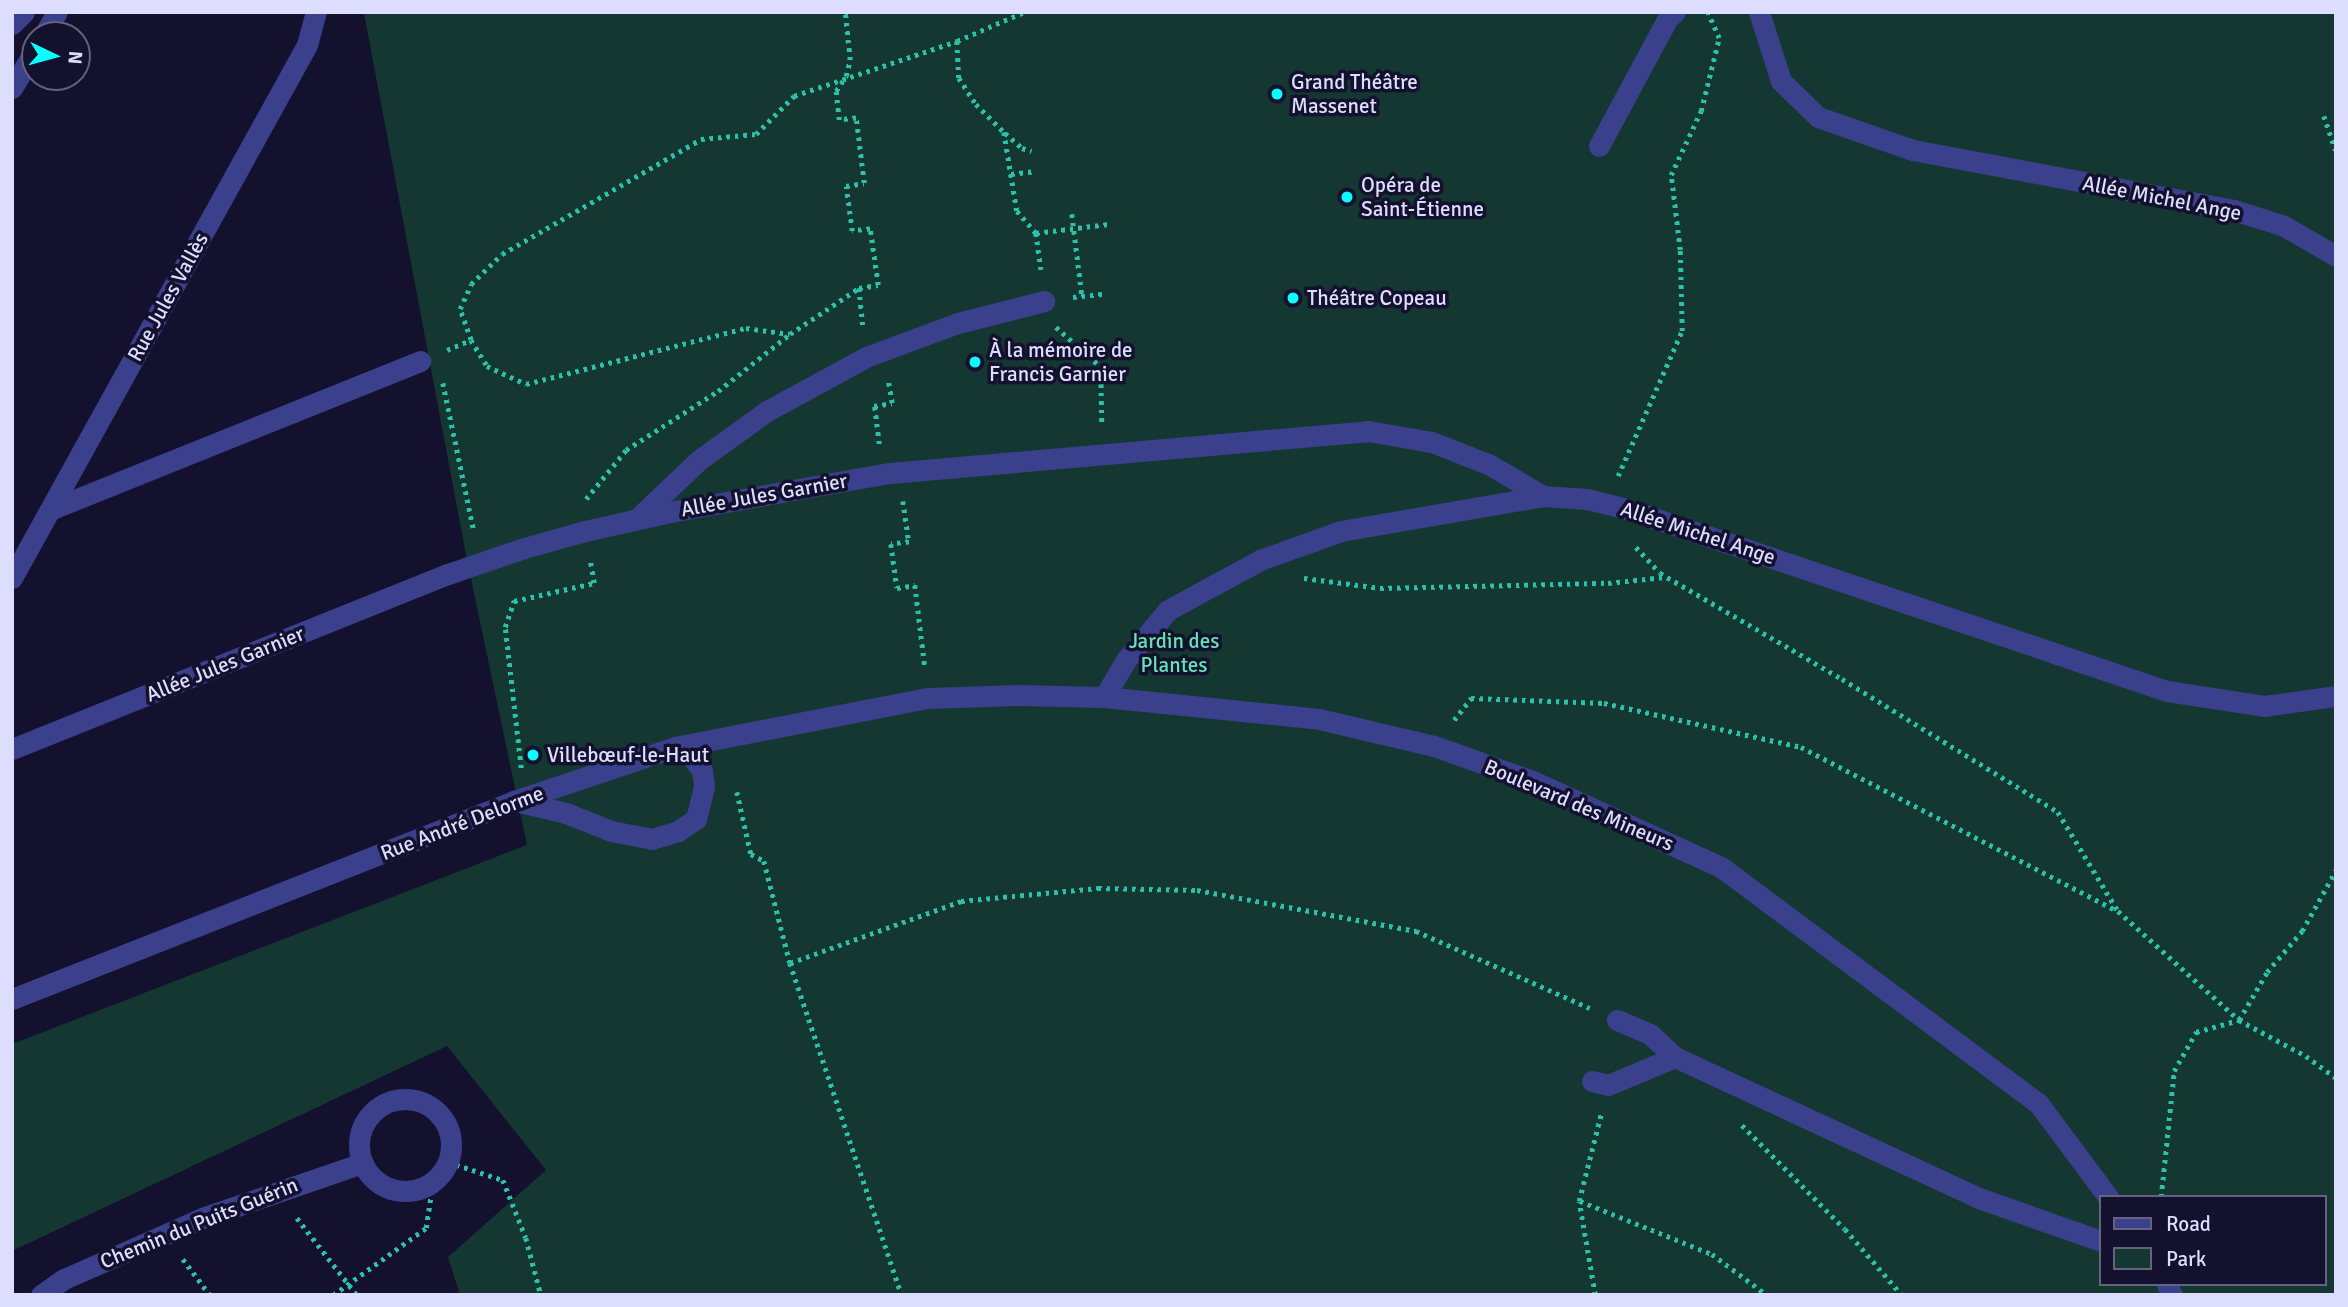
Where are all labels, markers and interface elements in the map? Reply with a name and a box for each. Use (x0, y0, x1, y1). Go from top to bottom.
north arrow (21, 21, 91, 91)
text: N (62, 50, 87, 65)
place label: Grand Théâtre Massenet (1291, 69, 1418, 119)
marker: Grand Théâtre Massenet (1269, 86, 1285, 102)
street label: Allée Michel Ange (2080, 170, 2244, 226)
place label: Opéra de Saint-Étienne (1361, 172, 1484, 222)
marker: Opéra de Saint-Étienne (1339, 189, 1355, 205)
street label: Rue Jules Vallès (122, 228, 214, 366)
place label: Théâtre Copeau (1307, 285, 1447, 311)
marker: Théâtre Copeau (1285, 290, 1301, 306)
place label: À la mémoire de Francis Garnier (989, 337, 1133, 387)
marker: À la mémoire de Francis Garnier (967, 354, 983, 370)
street label: Allée Jules Garnier (679, 468, 849, 522)
street label: Allée Michel Ange (1617, 496, 1779, 570)
street label: Allée Jules Garnier (142, 621, 308, 707)
park label: Jardin des Plantes (1129, 628, 1219, 678)
place label: Villebœuf-le-Haut (547, 742, 709, 768)
marker: Villebœuf-le-Haut (525, 747, 541, 763)
street label: Boulevard des Mineurs (1481, 754, 1677, 856)
street label: Rue André Delorme (377, 780, 547, 866)
street label: Chemin du Puits Guérin (97, 1172, 301, 1274)
legend (2100, 1195, 2327, 1286)
text: Road (2166, 1211, 2211, 1237)
text: Park (2166, 1246, 2206, 1272)

